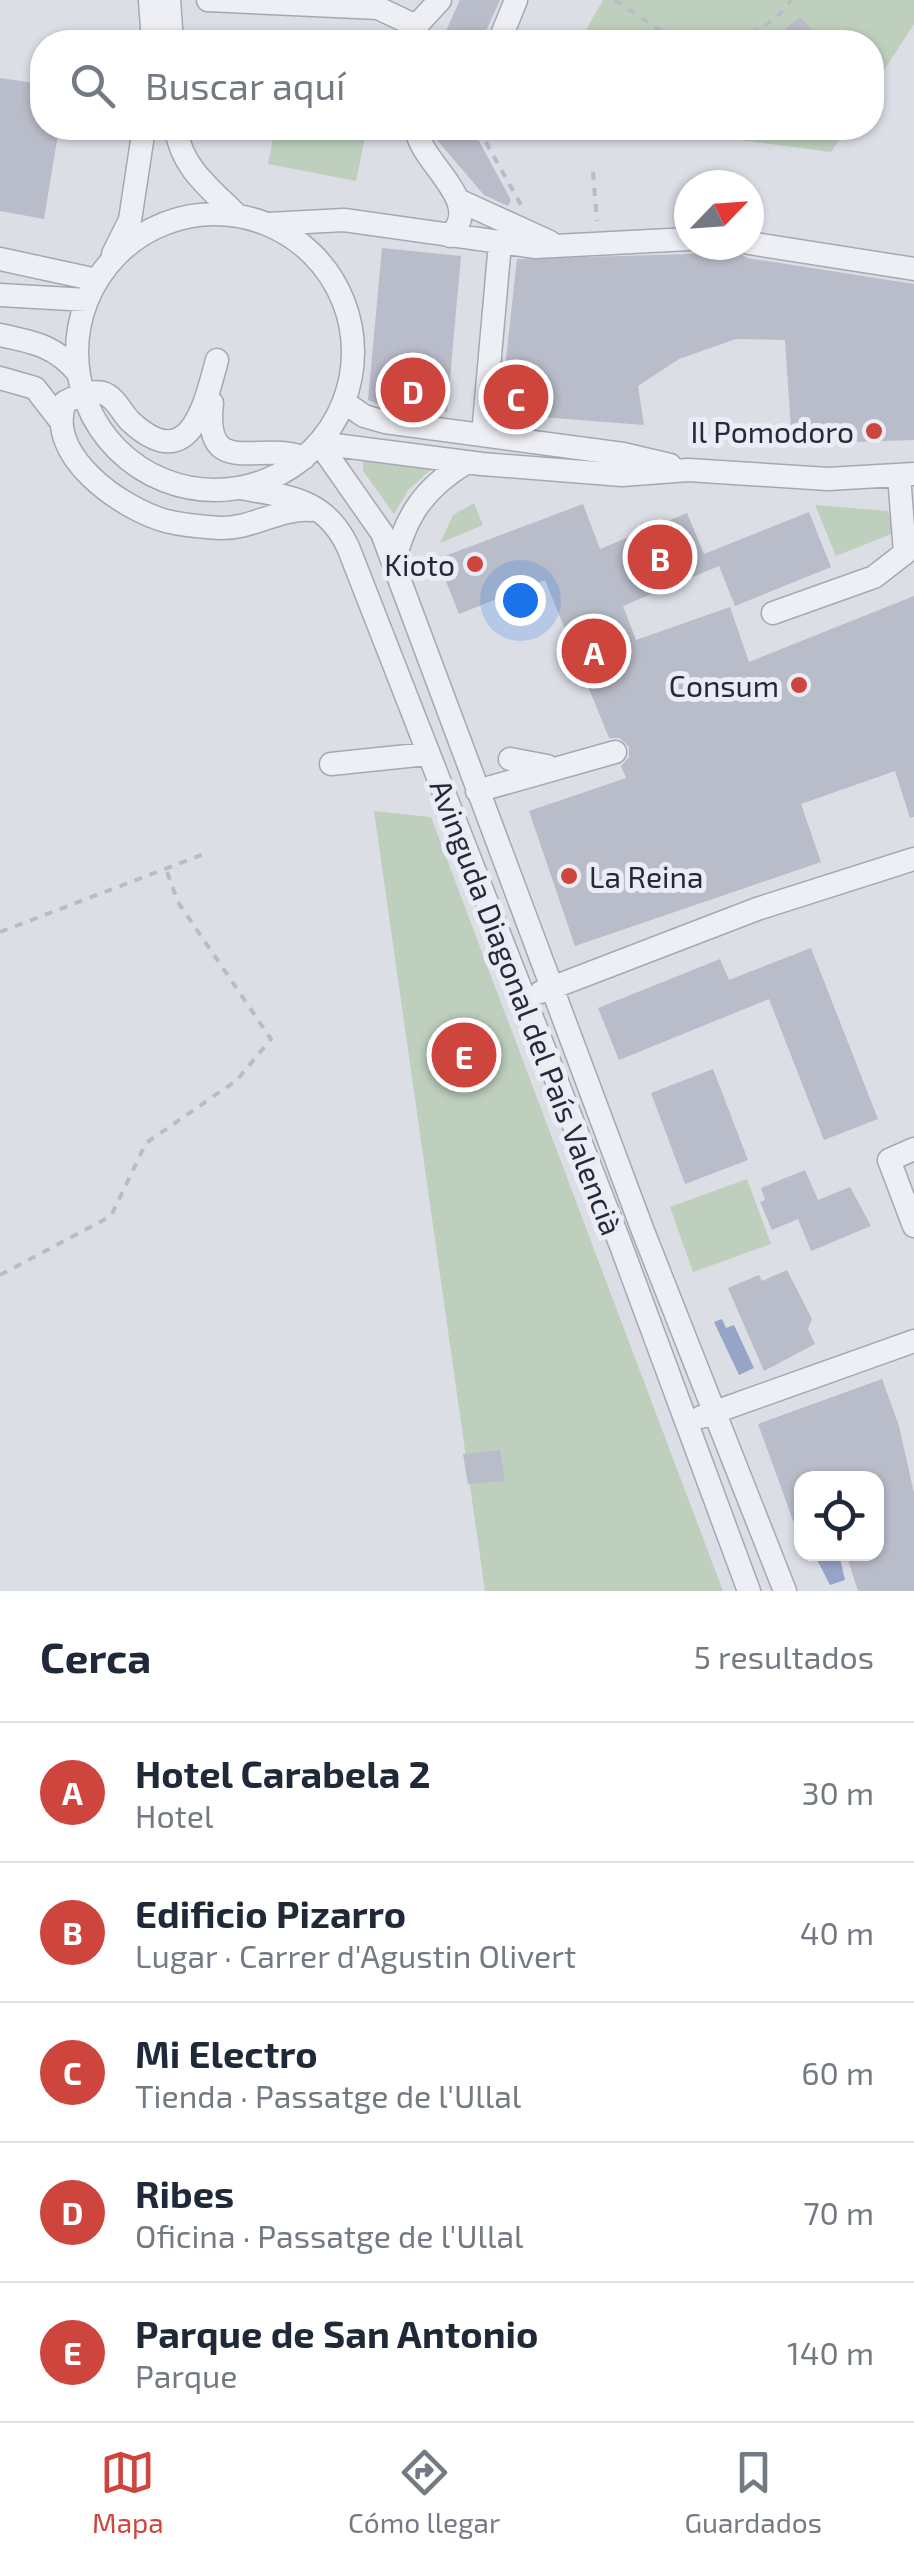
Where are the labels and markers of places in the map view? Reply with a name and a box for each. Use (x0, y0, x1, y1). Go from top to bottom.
pin: D (380, 352, 446, 428)
pin: C (484, 360, 548, 434)
place label: Il Pomodoro (691, 413, 854, 449)
marker: Il Pomodoro (863, 420, 885, 442)
pin: B (628, 520, 692, 594)
place label: Kioto (384, 546, 455, 582)
marker: Kioto (464, 553, 486, 575)
pin: A (562, 614, 626, 688)
place label: Consum (669, 667, 779, 703)
marker: Consum (788, 674, 810, 696)
place label: La Reina (589, 858, 703, 894)
marker: La Reina (558, 865, 580, 887)
pin: E (432, 1018, 496, 1092)

